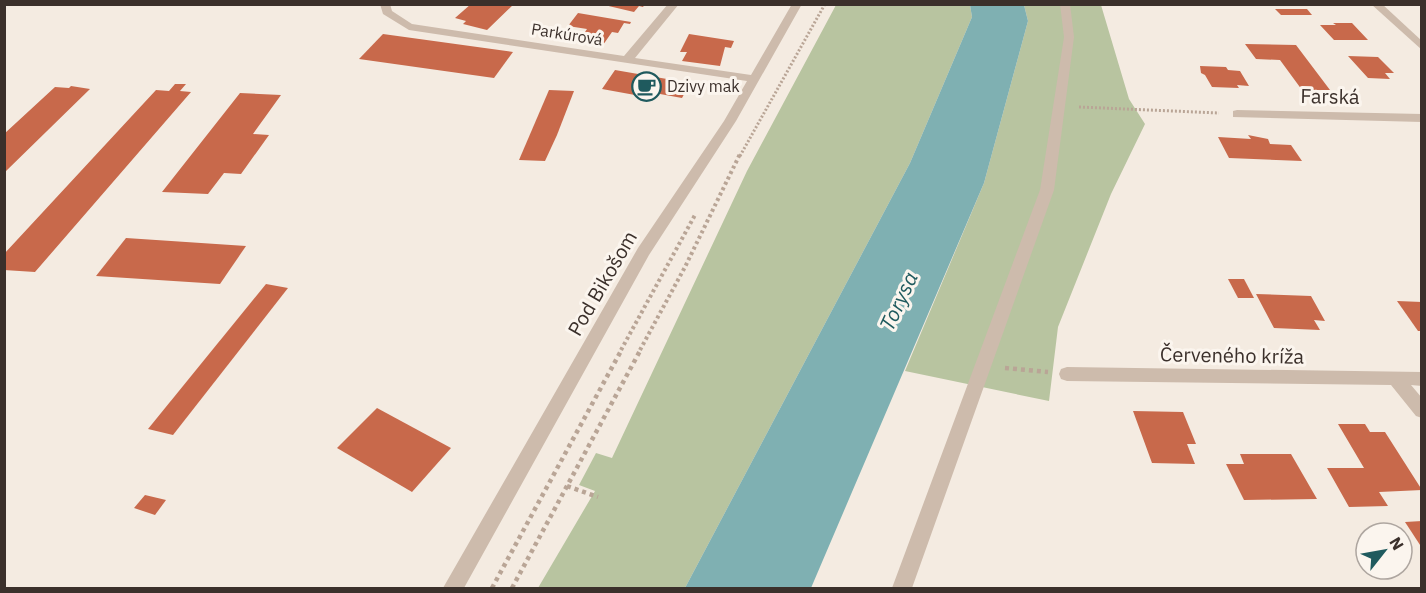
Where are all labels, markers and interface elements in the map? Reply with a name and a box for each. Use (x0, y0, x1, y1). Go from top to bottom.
street label: Parkúrová (530, 18, 605, 50)
cafe icon: Dzivy mak (630, 70, 662, 102)
place label: Dzivy mak (667, 76, 740, 96)
street label: Farská (1300, 82, 1360, 110)
street label: Pod Bikošom (561, 226, 643, 340)
water label: Torysa (872, 267, 924, 335)
street label: Červeného kríža (1160, 340, 1305, 370)
north arrow (1354, 521, 1414, 581)
text: N (1385, 533, 1408, 553)

